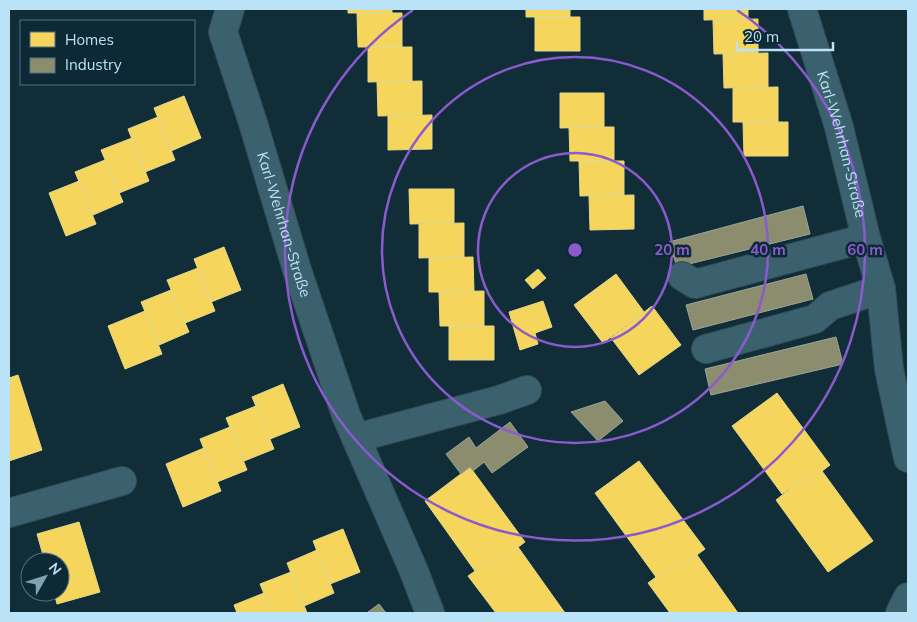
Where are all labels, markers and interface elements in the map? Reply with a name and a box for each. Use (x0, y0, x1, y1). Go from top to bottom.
legend (20, 20, 195, 85)
scale bar (737, 20, 833, 52)
text: 20 m (744, 27, 779, 46)
text: Homes (65, 30, 114, 49)
text: Industry (65, 55, 122, 74)
street label: Karl-Wehrhan-Straße (813, 69, 871, 219)
street label: Karl-Wehrhan-Straße (253, 150, 315, 300)
text: 20 m (654, 240, 690, 259)
text: 40 m (750, 240, 786, 259)
text: 60 m (847, 240, 883, 259)
centre of rings (566, 241, 584, 259)
north arrow (20, 552, 70, 602)
text: N (45, 559, 65, 579)

